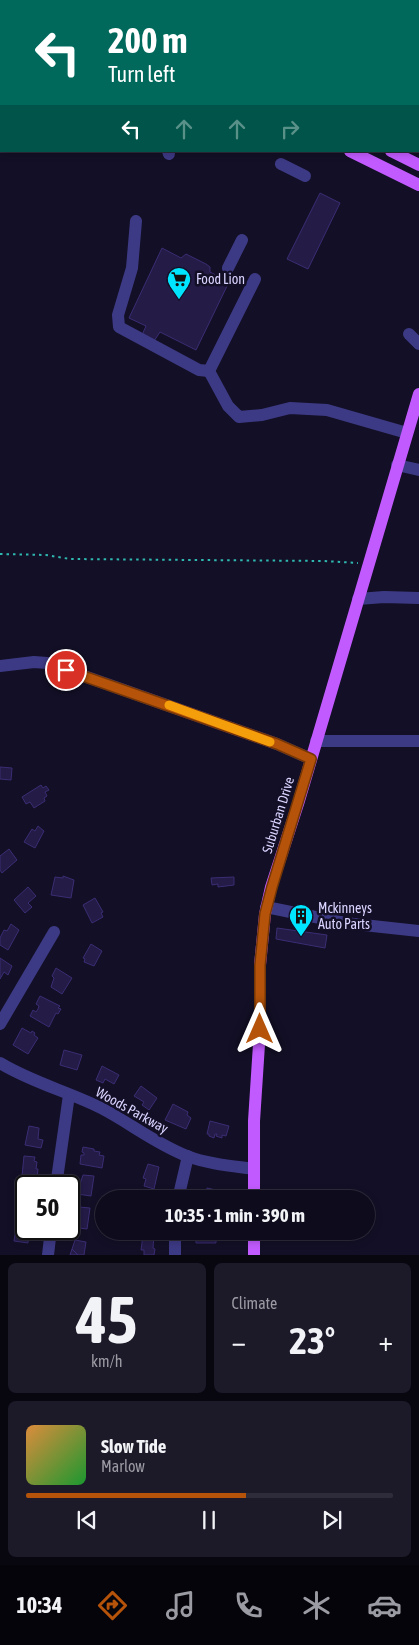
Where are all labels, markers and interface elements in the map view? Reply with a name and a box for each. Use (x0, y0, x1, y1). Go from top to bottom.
icon: left (25, 20, 90, 85)
text: 200 m (108, 20, 187, 60)
text: Turn left (108, 61, 175, 87)
icon: left (117, 115, 145, 143)
icon: ahead (170, 115, 198, 143)
icon: ahead (223, 115, 251, 143)
icon: right (276, 115, 304, 143)
supermarket icon: Food Lion (166, 266, 192, 300)
place label: Food Lion (196, 271, 245, 287)
pin (45, 649, 87, 691)
icon: arrive (52, 656, 80, 684)
street label: Suburban Drive (259, 775, 297, 855)
place label: Mckinneys Auto Parts (318, 900, 372, 932)
building icon: Mckinneys Auto Parts (288, 903, 314, 937)
position arrow (233, 1002, 285, 1054)
street label: Woods Parkway (93, 1084, 171, 1137)
speed limit sign: 50 (15, 1175, 80, 1240)
text: 10:35 · 1 min · 390 m (165, 1204, 305, 1226)
text: 45 (76, 1282, 137, 1357)
text: Climate (232, 1294, 277, 1312)
text: 23° (289, 1319, 335, 1362)
text: − (232, 1325, 246, 1357)
text: + (378, 1325, 393, 1357)
text: km/h (91, 1352, 123, 1370)
text: Slow Tide (101, 1435, 166, 1457)
text: Marlow (101, 1457, 145, 1475)
icon: previous (73, 1506, 101, 1534)
icon: pause (195, 1506, 223, 1534)
icon: next (318, 1506, 346, 1534)
icon: directions (95, 1588, 130, 1623)
icon: music (163, 1588, 198, 1623)
icon: phone (231, 1588, 266, 1623)
icon: climate (299, 1588, 334, 1623)
icon: car (367, 1588, 402, 1623)
text: 10:34 (17, 1592, 62, 1618)

